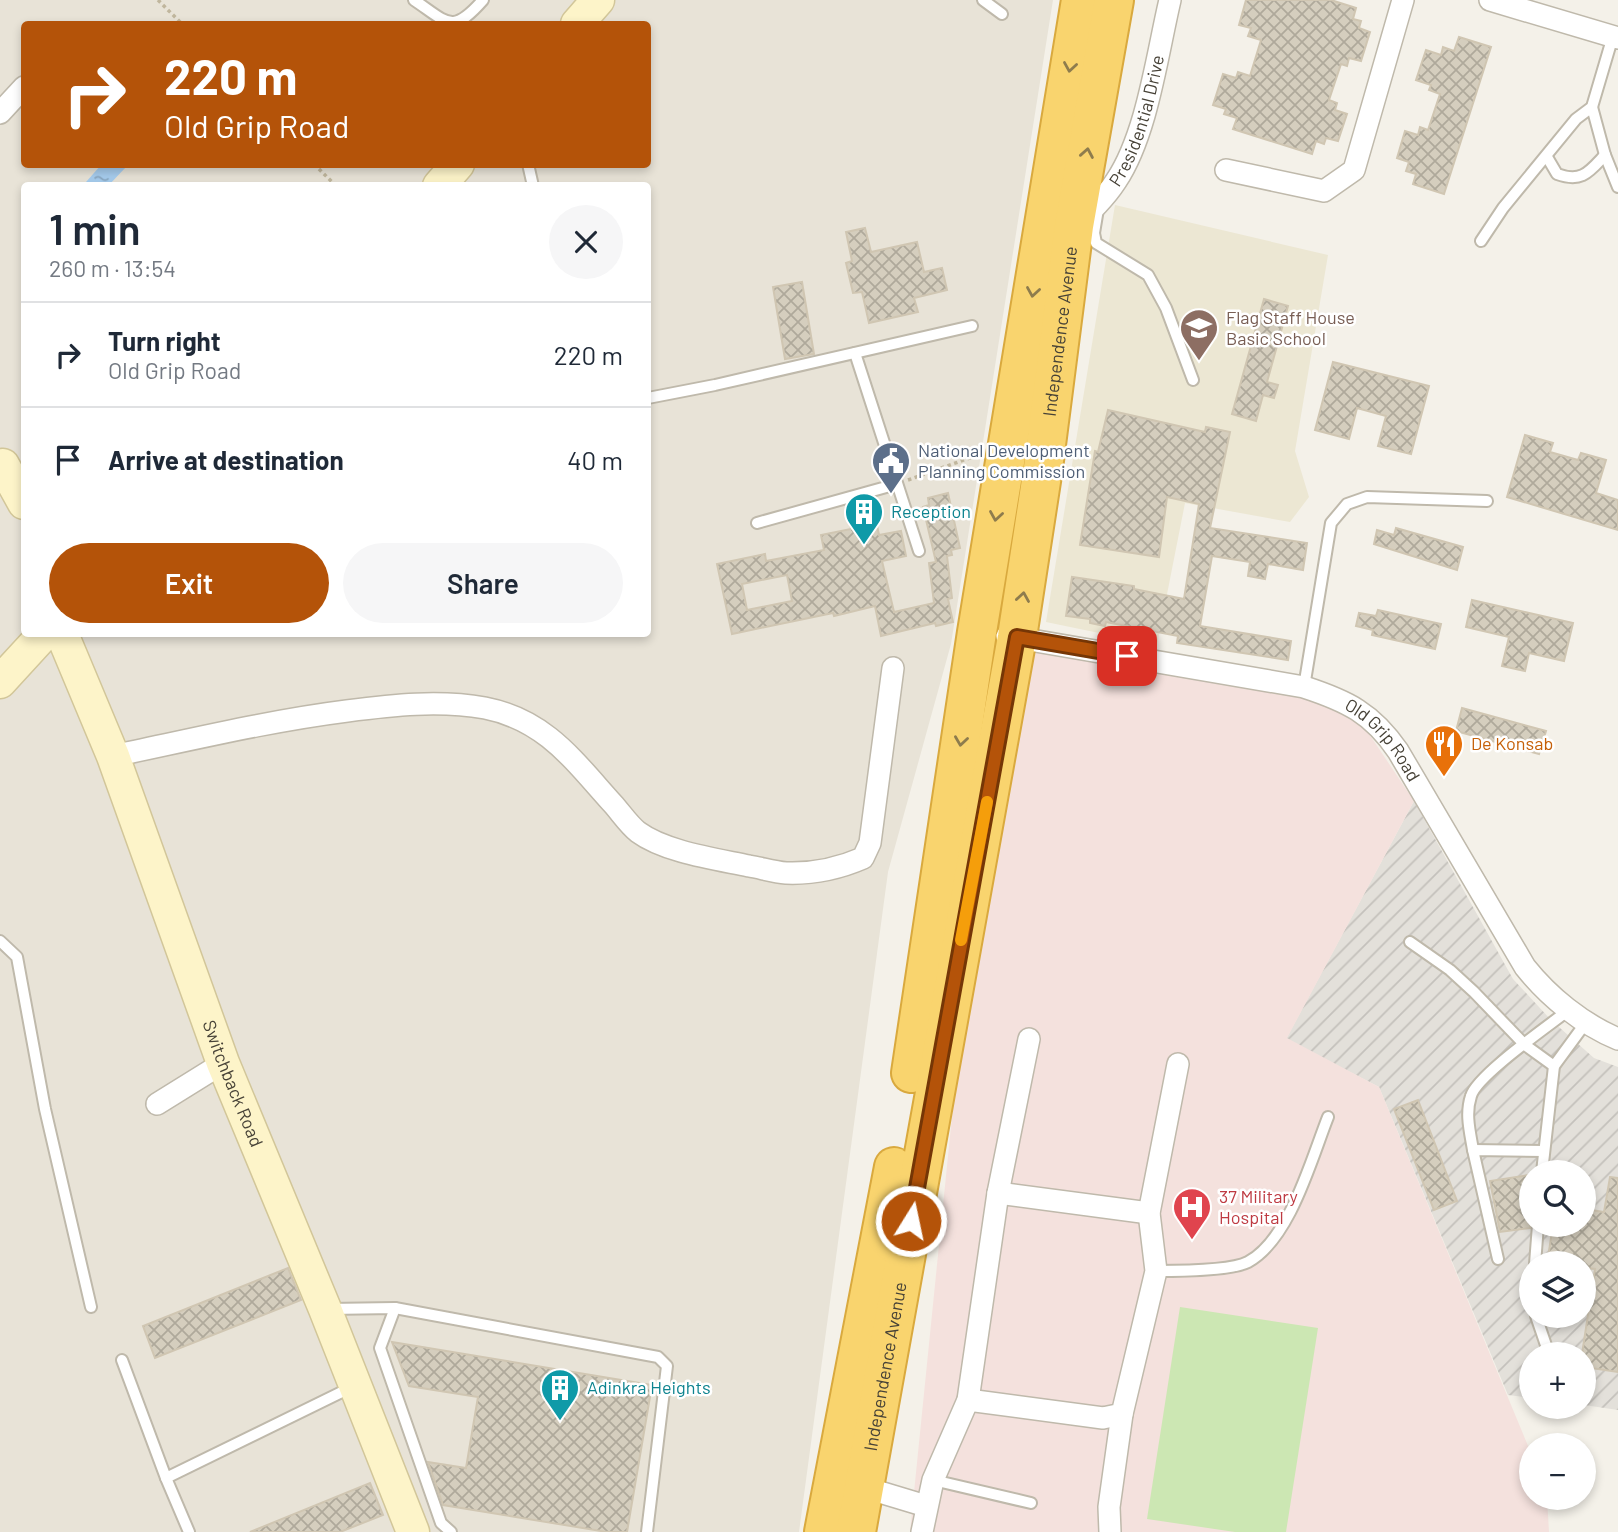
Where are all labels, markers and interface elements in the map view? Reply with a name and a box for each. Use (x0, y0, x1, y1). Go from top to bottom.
text: 220 m (164, 46, 298, 105)
icon: right (49, 49, 140, 140)
street label: Presidential Drive (1104, 53, 1168, 190)
one-way arrow (1063, 61, 1078, 73)
text: Old Grip Road (164, 106, 349, 144)
one-way arrow (1079, 147, 1094, 159)
text: 1 min (49, 203, 141, 253)
button: close (549, 205, 623, 279)
street label: Independence Avenue (1038, 245, 1081, 418)
text: 260 m · 13:54 (49, 254, 176, 282)
one-way arrow (1026, 286, 1041, 298)
place label: Flag Staff House Basic School (1226, 306, 1355, 349)
school or university icon: Flag Staff House Basic School (1178, 307, 1220, 362)
text: Turn right (108, 325, 221, 356)
icon: right (49, 336, 87, 374)
text: 220 m (554, 339, 623, 370)
text: Old Grip Road (108, 356, 241, 384)
place label: National Development Planning Commission (918, 439, 1090, 482)
public building icon: National Development Planning Commission (870, 440, 912, 495)
icon: arrive (49, 441, 87, 479)
text: Arrive at destination (108, 444, 344, 475)
text: 40 m (567, 444, 623, 475)
building icon: Reception (843, 491, 885, 546)
place label: Reception (891, 500, 971, 522)
one-way arrow (989, 510, 1004, 522)
button: Exit (49, 543, 329, 623)
button: Share (343, 543, 623, 623)
one-way arrow (1016, 591, 1031, 603)
pin (1097, 626, 1157, 686)
icon: arrive (1108, 637, 1146, 675)
street label: Old Grip Road (1341, 693, 1425, 785)
restaurant icon: De Konsab (1423, 723, 1465, 778)
place label: De Konsab (1471, 732, 1553, 754)
one-way arrow (954, 735, 969, 747)
street label: Switchback Road (199, 1017, 268, 1150)
map controls (1519, 1160, 1596, 1510)
button: search (1519, 1160, 1596, 1237)
position arrow (874, 1184, 948, 1258)
place label: 37 Military Hospital (1219, 1185, 1298, 1228)
hospital icon: 37 Military Hospital (1171, 1186, 1213, 1241)
button: layers (1519, 1251, 1596, 1328)
street label: Independence Avenue (859, 1280, 911, 1453)
button: + (1519, 1342, 1596, 1419)
building icon: Adinkra Heights (539, 1367, 581, 1422)
place label: Adinkra Heights (587, 1376, 711, 1398)
button: − (1519, 1433, 1596, 1510)

